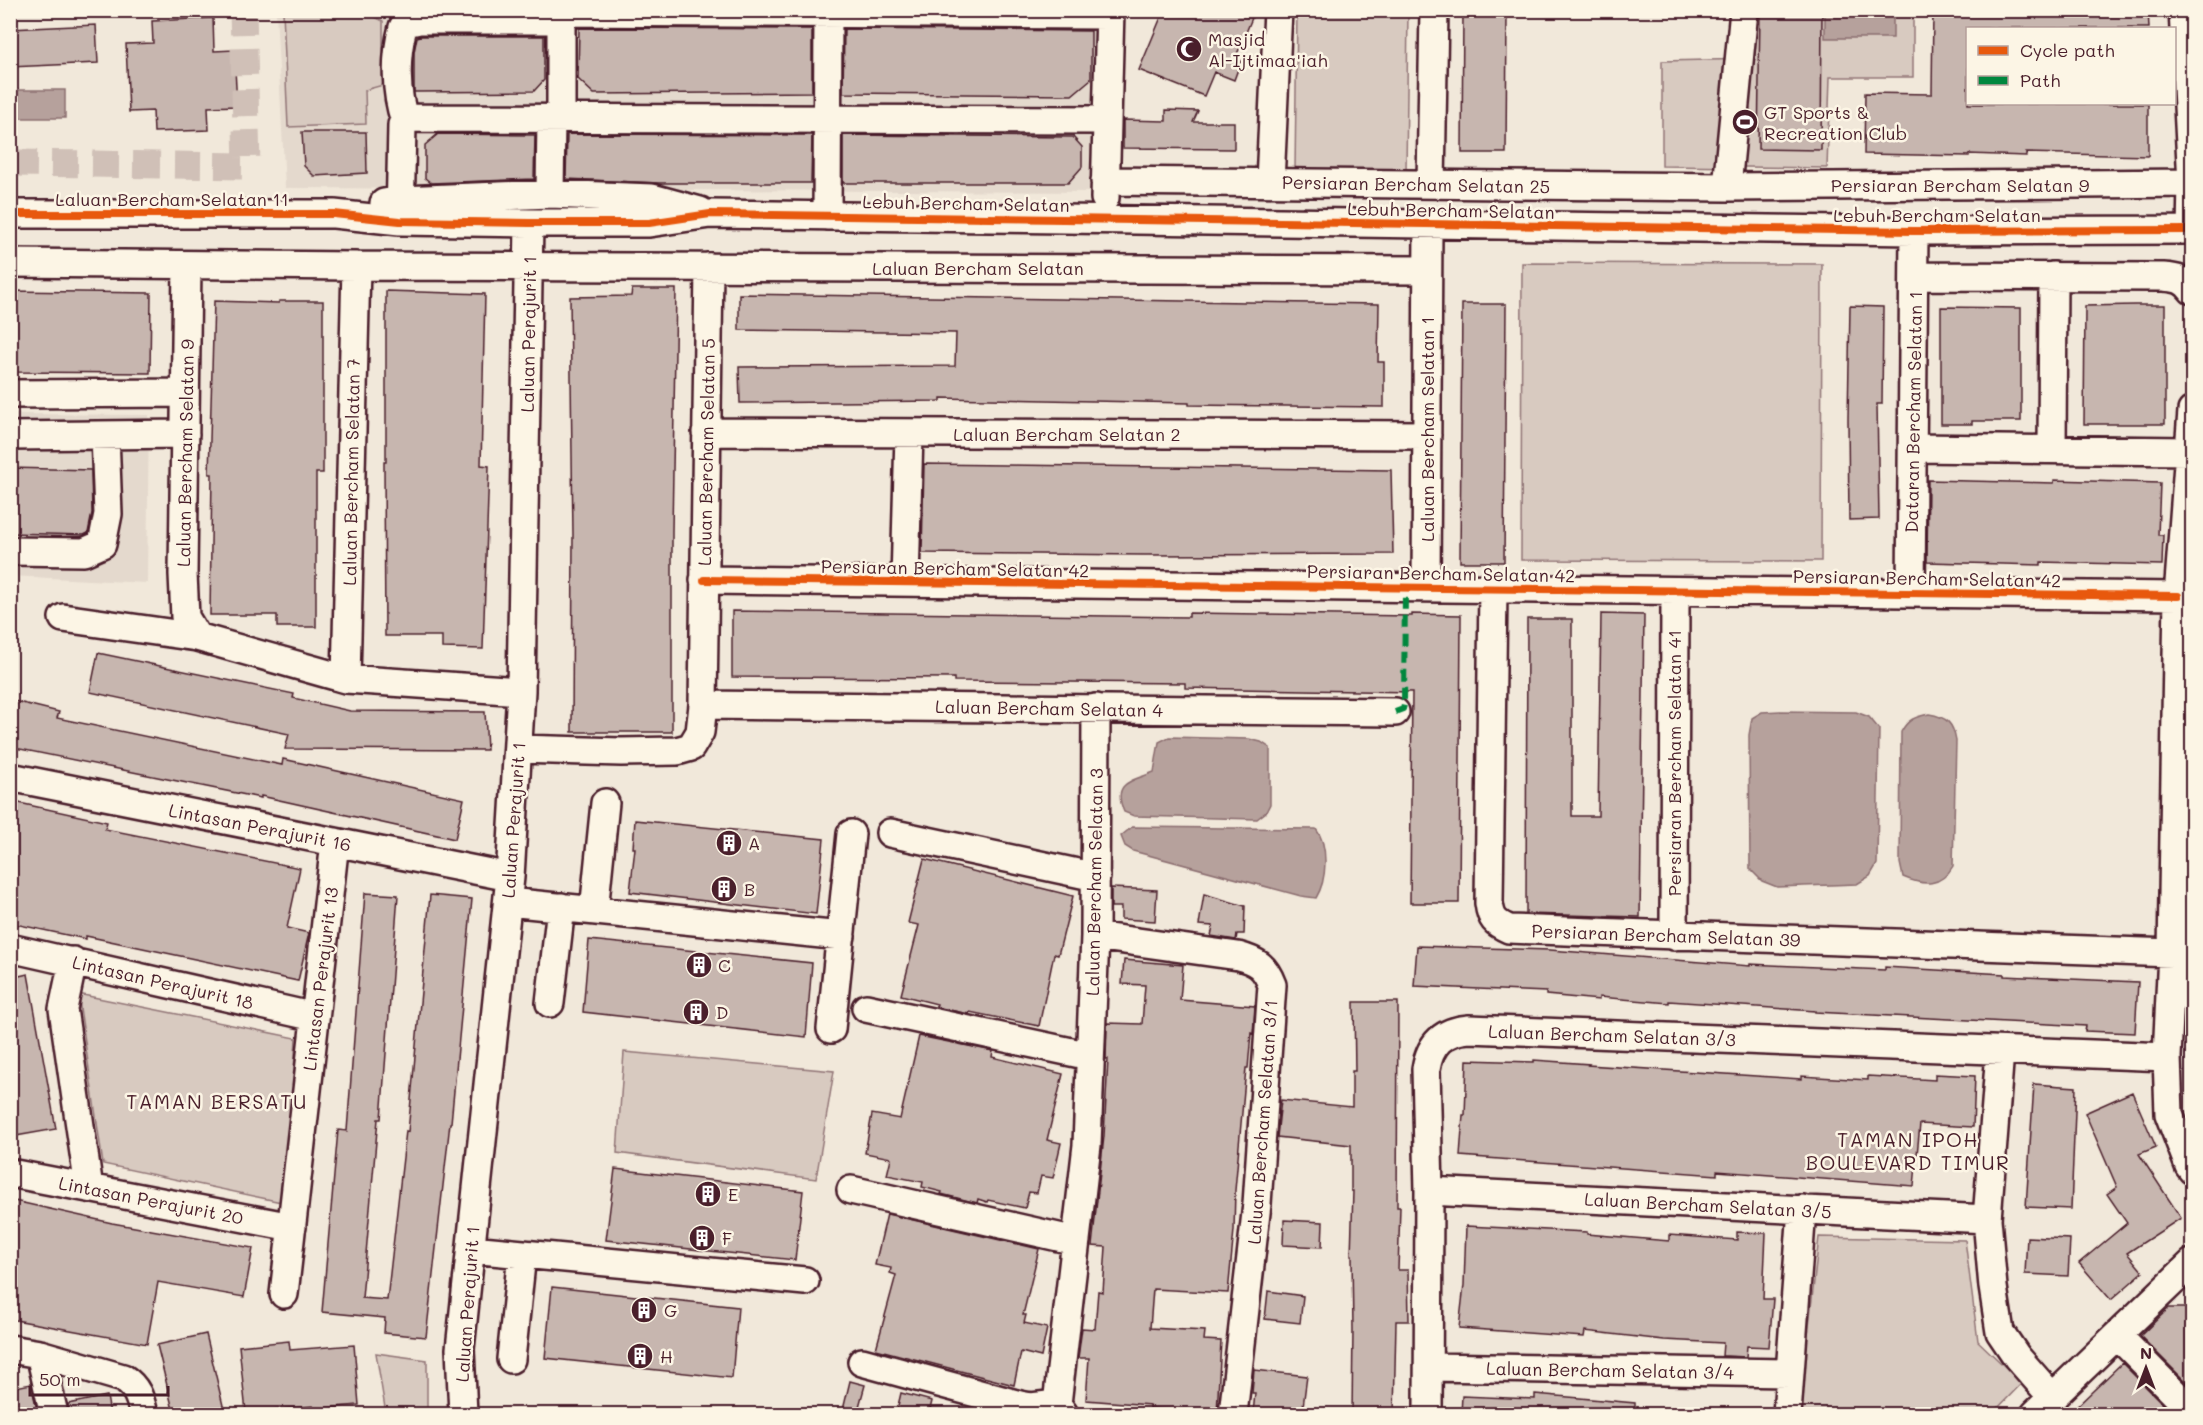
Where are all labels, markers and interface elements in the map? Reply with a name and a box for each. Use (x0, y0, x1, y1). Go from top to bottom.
place label: Masjid Al-Ijtimaa'iah (1208, 27, 1328, 72)
legend (1966, 27, 2176, 105)
mosque icon: Masjid Al-Ijtimaa'iah (1174, 34, 1204, 64)
text: Cycle path (2020, 38, 2115, 62)
text: Path (2020, 68, 2060, 92)
place label: GT Sports & Recreation Club (1764, 100, 1907, 145)
sports icon: GT Sports & Recreation Club (1730, 107, 1760, 137)
street label: Persiaran Bercham Selatan 25 (1282, 170, 1550, 198)
street label: Persiaran Bercham Selatan 9 (1831, 173, 2090, 197)
street label: Laluan Bercham Selatan 11 (55, 187, 289, 211)
street label: Lebuh Bercham Selatan (862, 189, 1070, 217)
street label: Lebuh Bercham Selatan (1347, 196, 1555, 224)
street label: Lebuh Bercham Selatan (1833, 203, 2041, 227)
street label: Laluan Perajurit 1 (515, 256, 541, 412)
street label: Laluan Bercham Selatan (872, 256, 1084, 280)
street label: Dataran Bercham Selatan 1 (1899, 291, 1927, 533)
street label: Laluan Bercham Selatan 1 (1415, 316, 1439, 542)
street label: Laluan Bercham Selatan 9 (171, 338, 199, 567)
street label: Laluan Bercham Selatan 5 (692, 338, 720, 566)
street label: Laluan Bercham Selatan 7 (337, 358, 365, 586)
street label: Laluan Bercham Selatan 2 (953, 422, 1181, 446)
street label: Persiaran Bercham Selatan 42 (821, 554, 1089, 582)
street label: Persiaran Bercham Selatan 42 (1307, 559, 1575, 587)
street label: Persiaran Bercham Selatan 42 (1793, 564, 2061, 592)
street label: Persiaran Bercham Selatan 41 (1662, 630, 1686, 896)
street label: Laluan Bercham Selatan 4 (935, 694, 1164, 722)
street label: Laluan Perajurit 1 (496, 741, 530, 899)
street label: Laluan Bercham Selatan 3 (1080, 768, 1108, 996)
street label: Lintasan Perajurit 16 (167, 798, 353, 856)
building icon: A (714, 828, 744, 858)
place label: A (748, 831, 760, 855)
building icon: B (709, 874, 739, 904)
place label: B (744, 877, 755, 901)
street label: Lintasan Perajurit 13 (297, 886, 343, 1072)
street label: Persiaran Bercham Selatan 39 (1531, 918, 1801, 952)
street label: Lintasan Perajurit 18 (70, 949, 256, 1015)
building icon: C (684, 950, 714, 980)
place label: C (718, 953, 731, 977)
building icon: D (681, 997, 711, 1027)
street label: Laluan Bercham Selatan 3/1 (1241, 999, 1283, 1245)
place label: D (716, 1000, 728, 1024)
street label: Laluan Bercham Selatan 3/3 (1488, 1019, 1736, 1051)
district label: TAMAN BERSATU (126, 1088, 308, 1114)
district label: TAMAN IPOH BOULEVARD TIMUR (1806, 1126, 2010, 1175)
street label: Lintasan Perajurit 20 (57, 1170, 245, 1230)
building icon: E (693, 1179, 723, 1209)
place label: E (728, 1182, 738, 1206)
street label: Laluan Bercham Selatan 3/5 (1584, 1187, 1832, 1223)
building icon: F (687, 1223, 717, 1253)
street label: Laluan Perajurit 1 (450, 1225, 484, 1383)
place label: F (722, 1226, 732, 1250)
building icon: G (629, 1295, 659, 1325)
place label: G (664, 1298, 677, 1322)
north arrow (2116, 1338, 2176, 1398)
building icon: H (625, 1341, 655, 1371)
text: N (2140, 1342, 2152, 1363)
place label: H (660, 1344, 673, 1368)
street label: Laluan Bercham Selatan 3/4 (1486, 1356, 1735, 1384)
scale bar (30, 1359, 168, 1397)
text: 50 m (39, 1367, 81, 1391)

